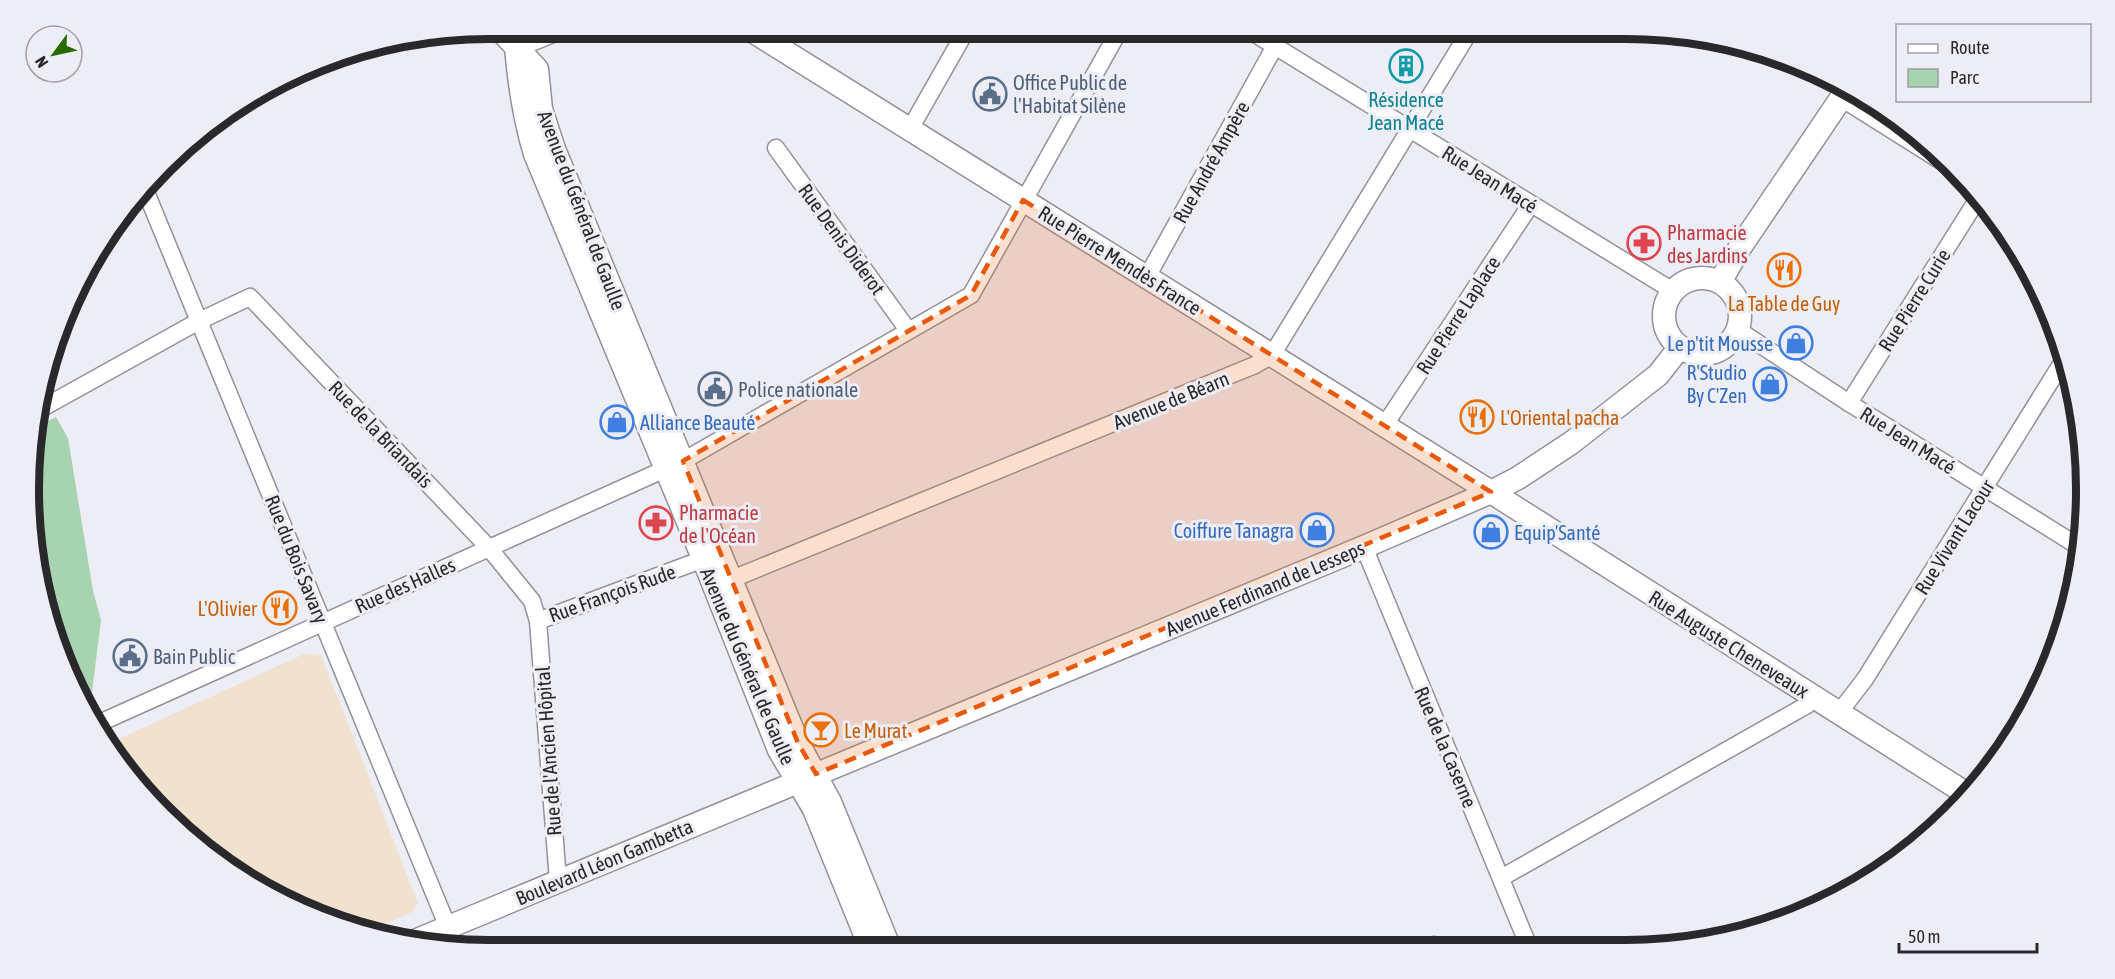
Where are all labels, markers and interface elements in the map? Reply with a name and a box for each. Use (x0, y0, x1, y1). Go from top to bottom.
north arrow (24, 24, 84, 84)
legend (1896, 24, 2091, 102)
text: Route (1950, 37, 1989, 58)
building icon: Résidence Jean Macé (1388, 48, 1424, 84)
text: N (31, 53, 52, 71)
text: Parc (1950, 67, 1979, 88)
place label: Office Public de l'Habitat Silène (1013, 71, 1127, 117)
public building icon: Office Public de l'Habitat Silène (972, 76, 1008, 112)
place label: Résidence Jean Macé (1368, 88, 1444, 134)
street label: Rue André Ampère (1168, 97, 1254, 227)
street label: Avenue du Général de Gaulle (533, 107, 631, 313)
street label: Rue Jean Macé (1438, 141, 1542, 217)
street label: Rue Denis Diderot (794, 179, 890, 299)
street label: Rue Pierre Mendès France (1034, 201, 1206, 319)
place label: Pharmacie des Jardins (1667, 221, 1748, 267)
pharmacy icon: Pharmacie des Jardins (1626, 225, 1662, 261)
street label: Rue Pierre Curie (1873, 245, 1955, 355)
street label: Rue Pierre Laplace (1411, 252, 1505, 378)
restaurant icon: La Table de Guy (1766, 252, 1802, 288)
place label: La Table de Guy (1728, 292, 1840, 315)
shop icon: Le p'tit Mousse (1778, 325, 1814, 361)
place label: Le p'tit Mousse (1667, 332, 1773, 355)
place label: R'Studio By C'Zen (1686, 361, 1747, 407)
street label: Avenue de Béarn (1110, 366, 1232, 434)
shop icon: R'Studio By C'Zen (1752, 366, 1788, 402)
public building icon: Police nationale (697, 371, 733, 407)
street label: Rue de la Briandais (324, 376, 438, 492)
place label: Police nationale (738, 378, 858, 401)
restaurant icon: L'Oriental pacha (1459, 399, 1495, 435)
street label: Rue Jean Macé (1856, 402, 1960, 478)
shop icon: Alliance Beauté (599, 404, 635, 440)
place label: L'Oriental pacha (1500, 406, 1619, 429)
place label: Alliance Beauté (640, 411, 755, 434)
street label: Rue Vivant Lacour (1910, 475, 1999, 599)
street label: Rue du Bois Savary (261, 492, 333, 626)
place label: Pharmacie de l'Océan (679, 501, 758, 547)
pharmacy icon: Pharmacie de l'Océan (638, 505, 674, 541)
shop icon: Coiffure Tanagra (1299, 512, 1335, 548)
shop icon: Equip'Santé (1473, 514, 1509, 550)
place label: Coiffure Tanagra (1174, 519, 1294, 542)
place label: Equip'Santé (1514, 521, 1600, 544)
street label: Avenue Ferdinand de Lesseps (1162, 536, 1368, 640)
street label: Rue des Halles (351, 553, 459, 617)
street label: Rue François Rude (546, 559, 678, 627)
street label: Avenue du Général de Gaulle (696, 564, 800, 768)
street label: Rue Auguste Cheneveaux (1645, 585, 1813, 703)
restaurant icon: L'Olivier (262, 590, 298, 626)
place label: L'Olivier (198, 597, 258, 620)
public building icon: Bain Public (112, 638, 148, 674)
place label: Bain Public (153, 645, 236, 668)
street label: Rue de l'Ancien Hôpital (531, 665, 565, 837)
street label: Rue de la Caserne (1410, 683, 1482, 811)
bar icon: Le Murat (803, 712, 839, 748)
place label: Le Murat (844, 719, 907, 742)
street label: Boulevard Léon Gambetta (512, 814, 696, 910)
scale bar (1899, 916, 2037, 954)
text: 50 m (1908, 926, 1940, 947)

